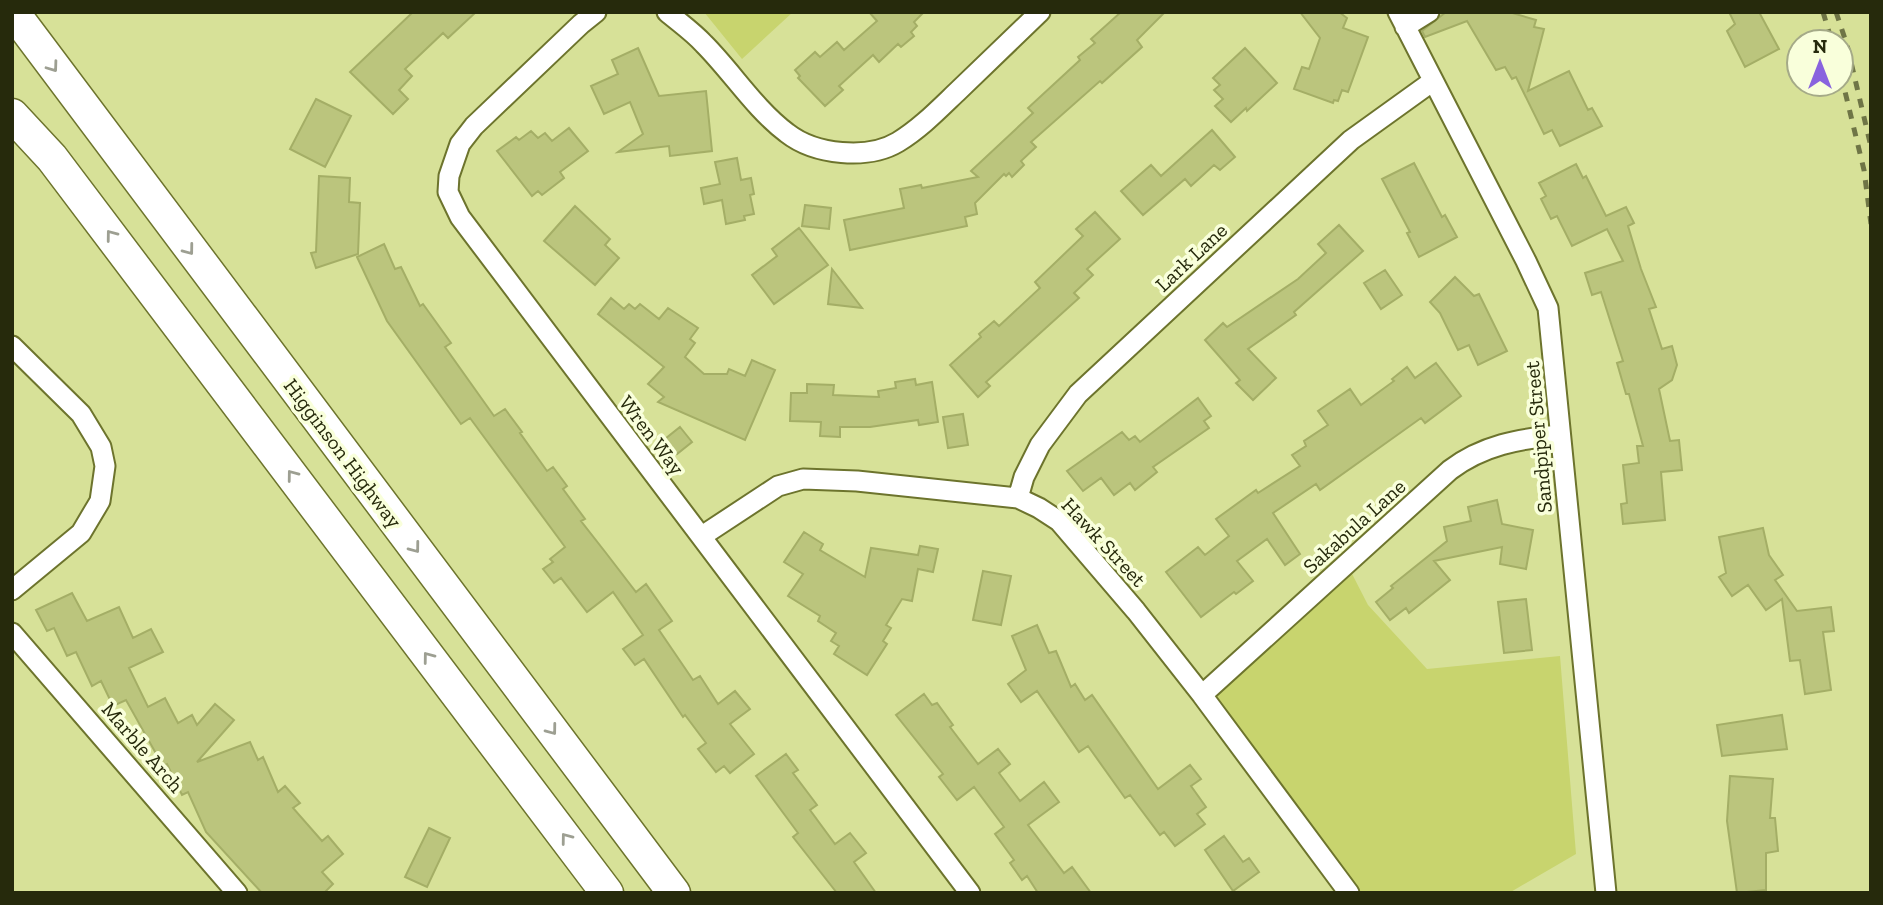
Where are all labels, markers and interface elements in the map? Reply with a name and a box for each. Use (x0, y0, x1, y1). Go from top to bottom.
north arrow (1785, 28, 1855, 98)
text: N (1813, 35, 1827, 58)
one-way arrow (45, 59, 57, 72)
street label: Lark Lane (1150, 217, 1232, 297)
one-way arrow (106, 230, 119, 243)
one-way arrow (181, 242, 193, 254)
street label: Sandpiper Street (1519, 360, 1557, 514)
street label: Higginson Highway (279, 373, 407, 533)
street label: Wren Way (614, 390, 690, 480)
one-way arrow (287, 471, 300, 483)
street label: Sakabula Lane (1298, 473, 1411, 579)
street label: Hawk Street (1057, 492, 1152, 592)
one-way arrow (407, 540, 420, 553)
one-way arrow (424, 652, 437, 665)
street label: Marble Arch (97, 697, 189, 798)
one-way arrow (543, 722, 556, 735)
one-way arrow (562, 833, 575, 846)

